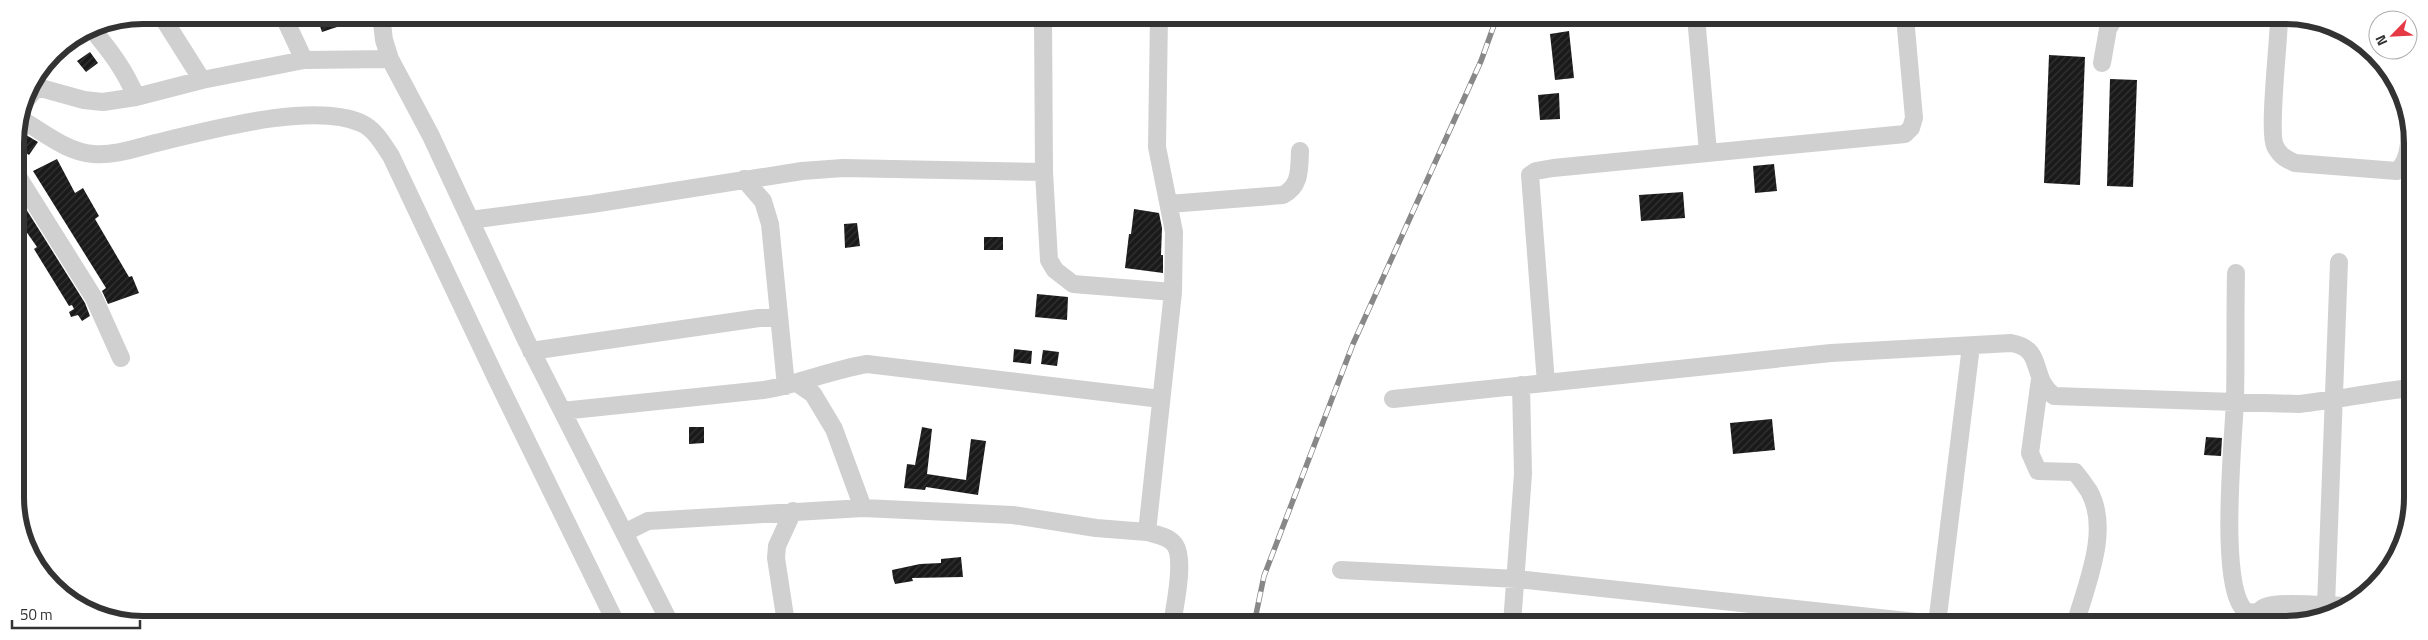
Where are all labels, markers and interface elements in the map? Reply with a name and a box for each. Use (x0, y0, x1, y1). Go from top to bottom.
north arrow (2368, 10, 2418, 60)
text: N (2369, 32, 2392, 49)
scale bar (12, 598, 140, 630)
text: 50 m (20, 603, 53, 626)

